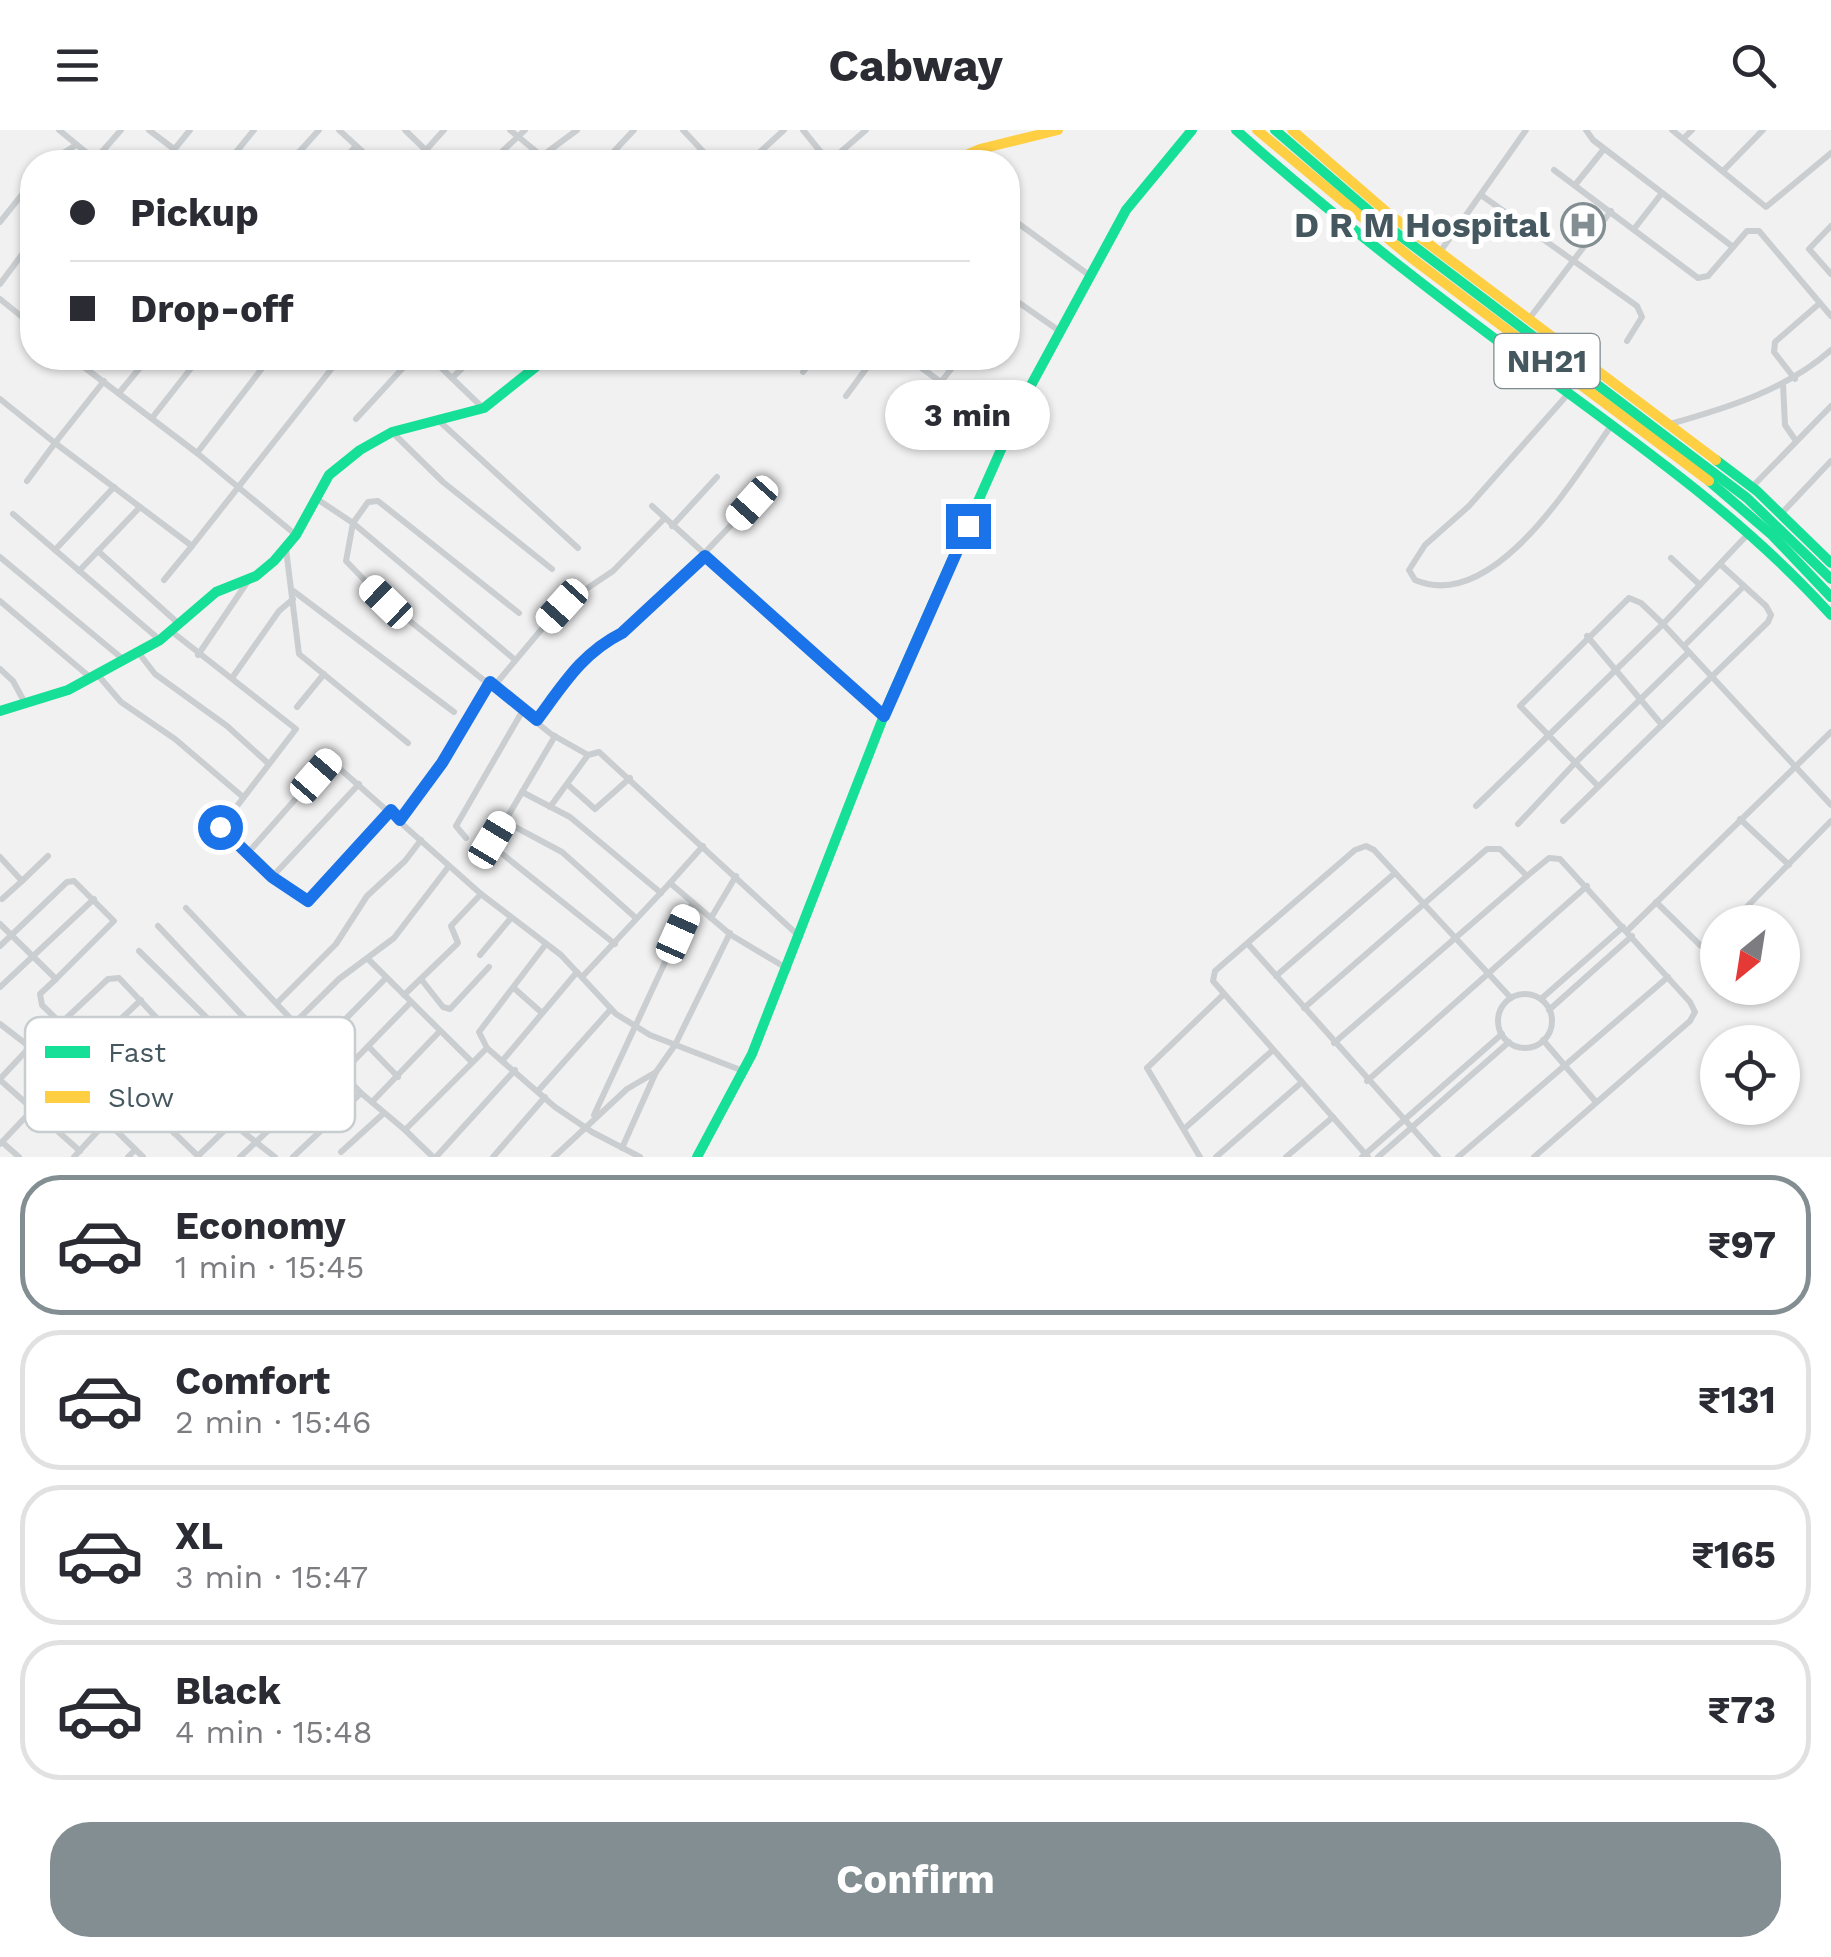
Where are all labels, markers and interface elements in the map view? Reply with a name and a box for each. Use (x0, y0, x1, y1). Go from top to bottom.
icon: menu (50, 38, 105, 93)
icon: search (1726, 38, 1781, 93)
text: Cabway (828, 39, 1003, 92)
text: Pickup (130, 191, 259, 235)
hospital icon: D R M Hospital (1560, 202, 1606, 248)
place label: D R M Hospital (1294, 204, 1551, 246)
text: Drop-off (130, 287, 294, 331)
road number: NH21 (1494, 334, 1600, 388)
callout: 3 min (886, 381, 1050, 451)
text: 3 min (924, 396, 1011, 434)
car (721, 471, 783, 535)
route end (946, 504, 991, 549)
car (354, 570, 418, 634)
car (531, 574, 593, 638)
car (285, 744, 347, 808)
route start (198, 805, 243, 850)
car (464, 807, 520, 873)
car (652, 900, 704, 968)
north arrow (1700, 905, 1800, 1005)
map controls (1700, 905, 1800, 1125)
legend (25, 1017, 355, 1132)
button: locate (1700, 1025, 1800, 1125)
text: Fast (108, 1036, 166, 1069)
text: Slow (108, 1081, 174, 1114)
icon: car (55, 1200, 145, 1290)
text: Economy (175, 1204, 346, 1248)
text: ₹97 (1708, 1223, 1776, 1267)
text: 1 min · 15:45 (175, 1248, 364, 1286)
icon: car (55, 1355, 145, 1445)
text: Comfort (175, 1359, 330, 1403)
text: ₹131 (1698, 1378, 1776, 1422)
text: 2 min · 15:46 (175, 1403, 371, 1441)
icon: car (55, 1510, 145, 1600)
text: XL (175, 1514, 223, 1558)
text: ₹165 (1691, 1533, 1776, 1577)
text: 3 min · 15:47 (175, 1558, 368, 1596)
icon: car (55, 1665, 145, 1755)
text: Black (175, 1669, 281, 1713)
text: ₹73 (1708, 1688, 1776, 1732)
text: 4 min · 15:48 (175, 1713, 373, 1751)
button: Confirm (50, 1822, 1781, 1937)

